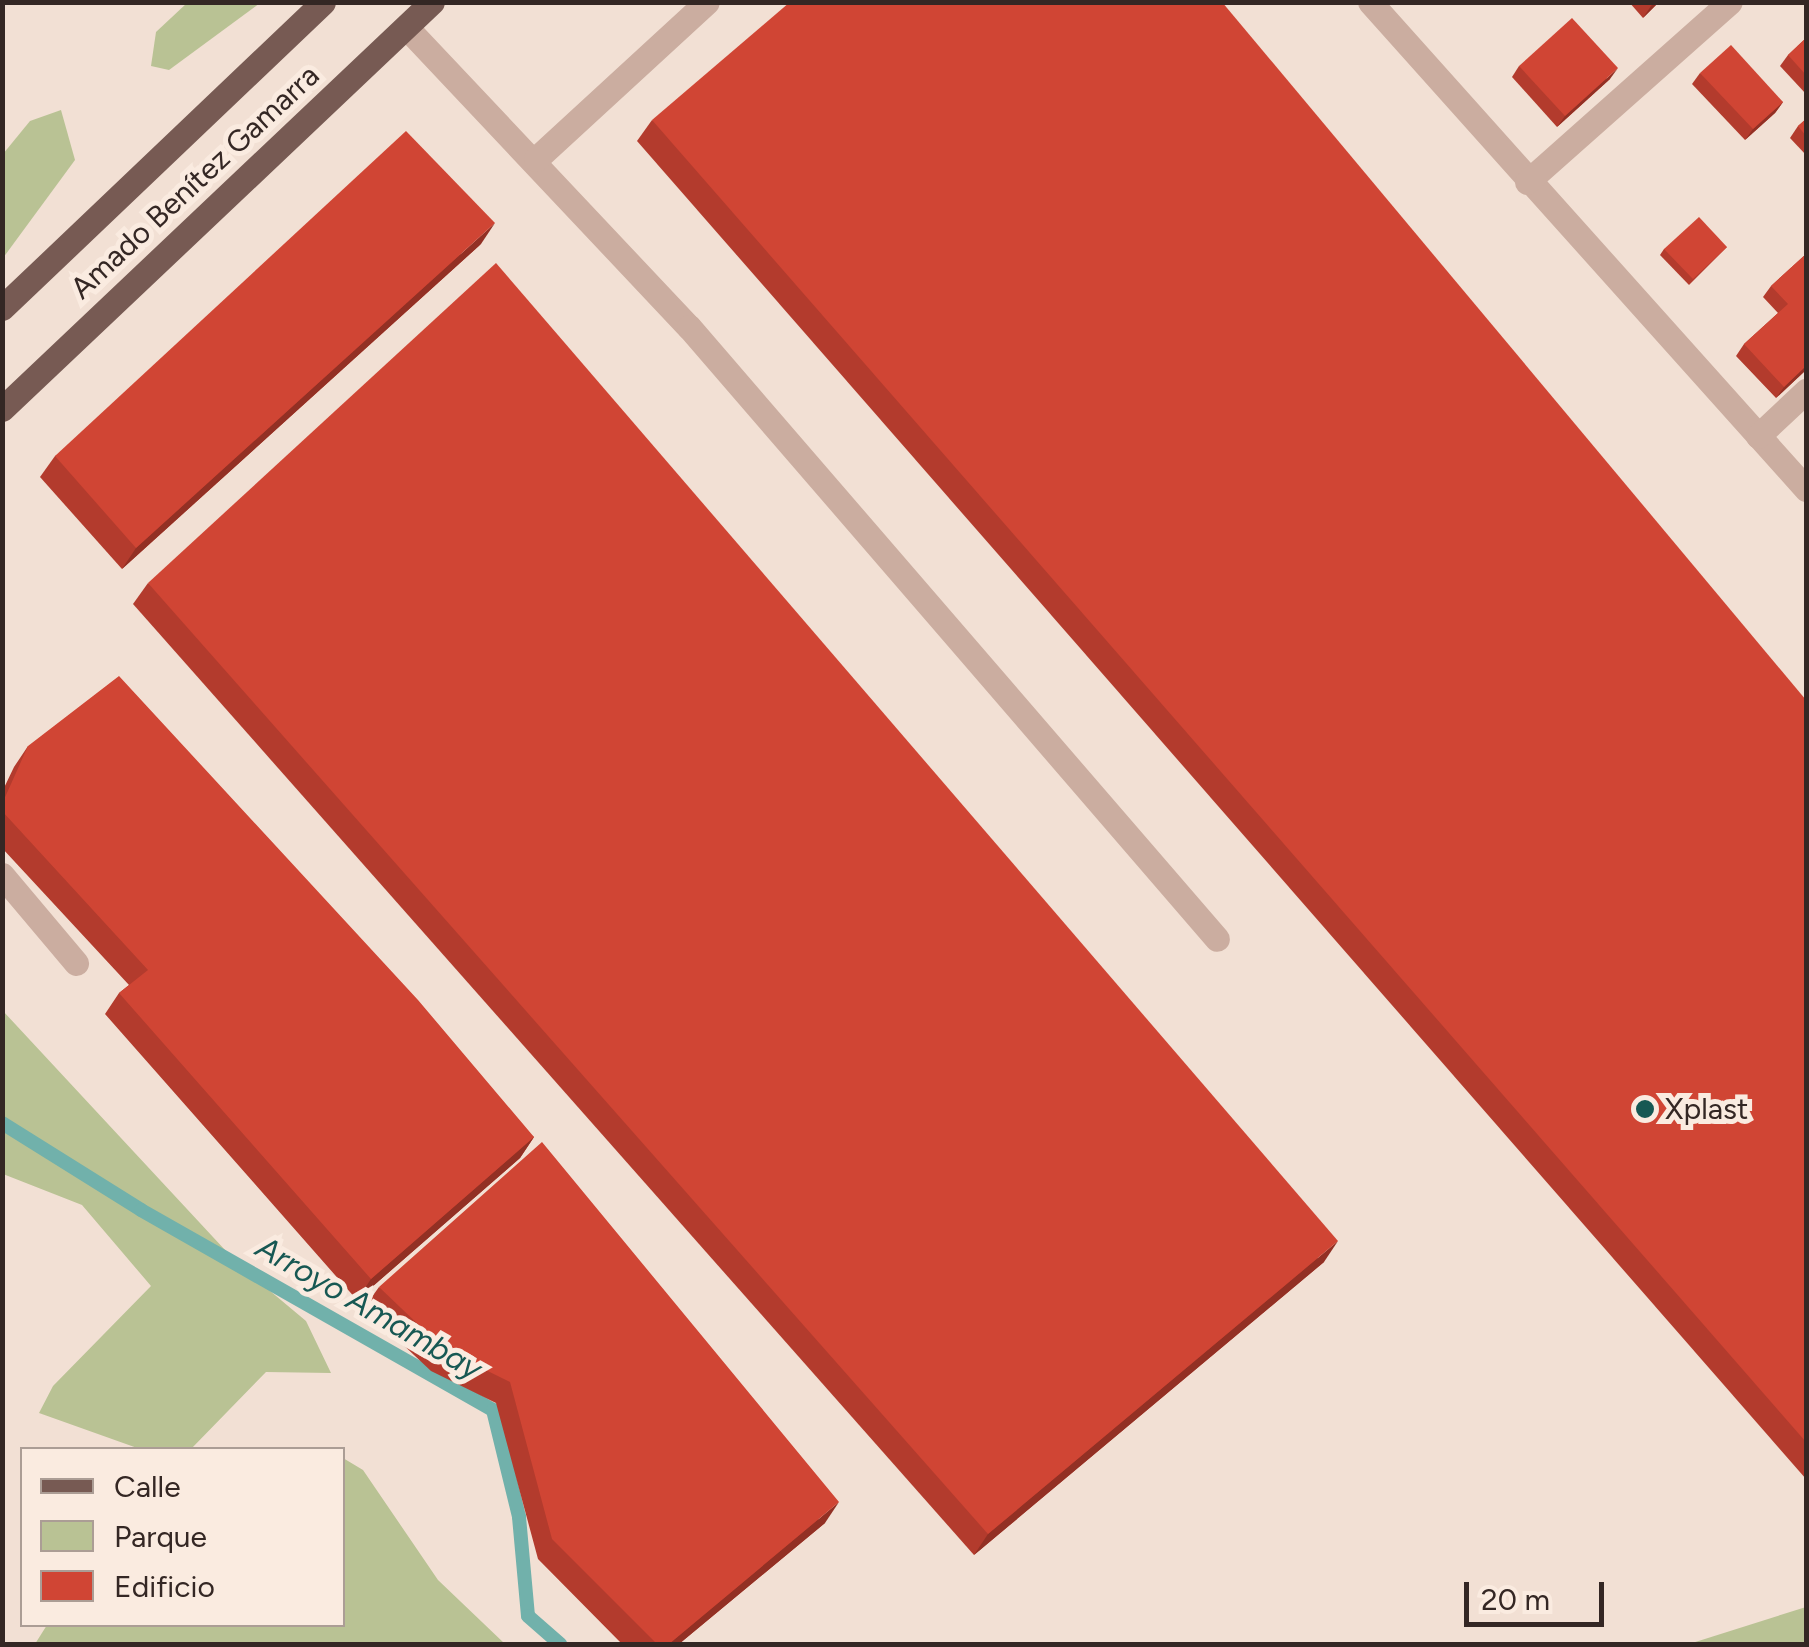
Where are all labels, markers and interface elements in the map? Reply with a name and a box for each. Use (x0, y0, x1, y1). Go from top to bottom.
street label: Amado Benítez Gamarra (63, 58, 327, 306)
place label: Xplast (1665, 1091, 1748, 1127)
marker: Xplast (1634, 1098, 1656, 1120)
water label: Arroyo Amambay (249, 1228, 489, 1388)
legend (20, 1447, 345, 1627)
text: Calle (114, 1468, 181, 1505)
text: Parque (114, 1518, 207, 1555)
scale bar (1469, 1562, 1609, 1624)
text: Edificio (114, 1568, 215, 1605)
text: 20 m (1481, 1581, 1550, 1618)

